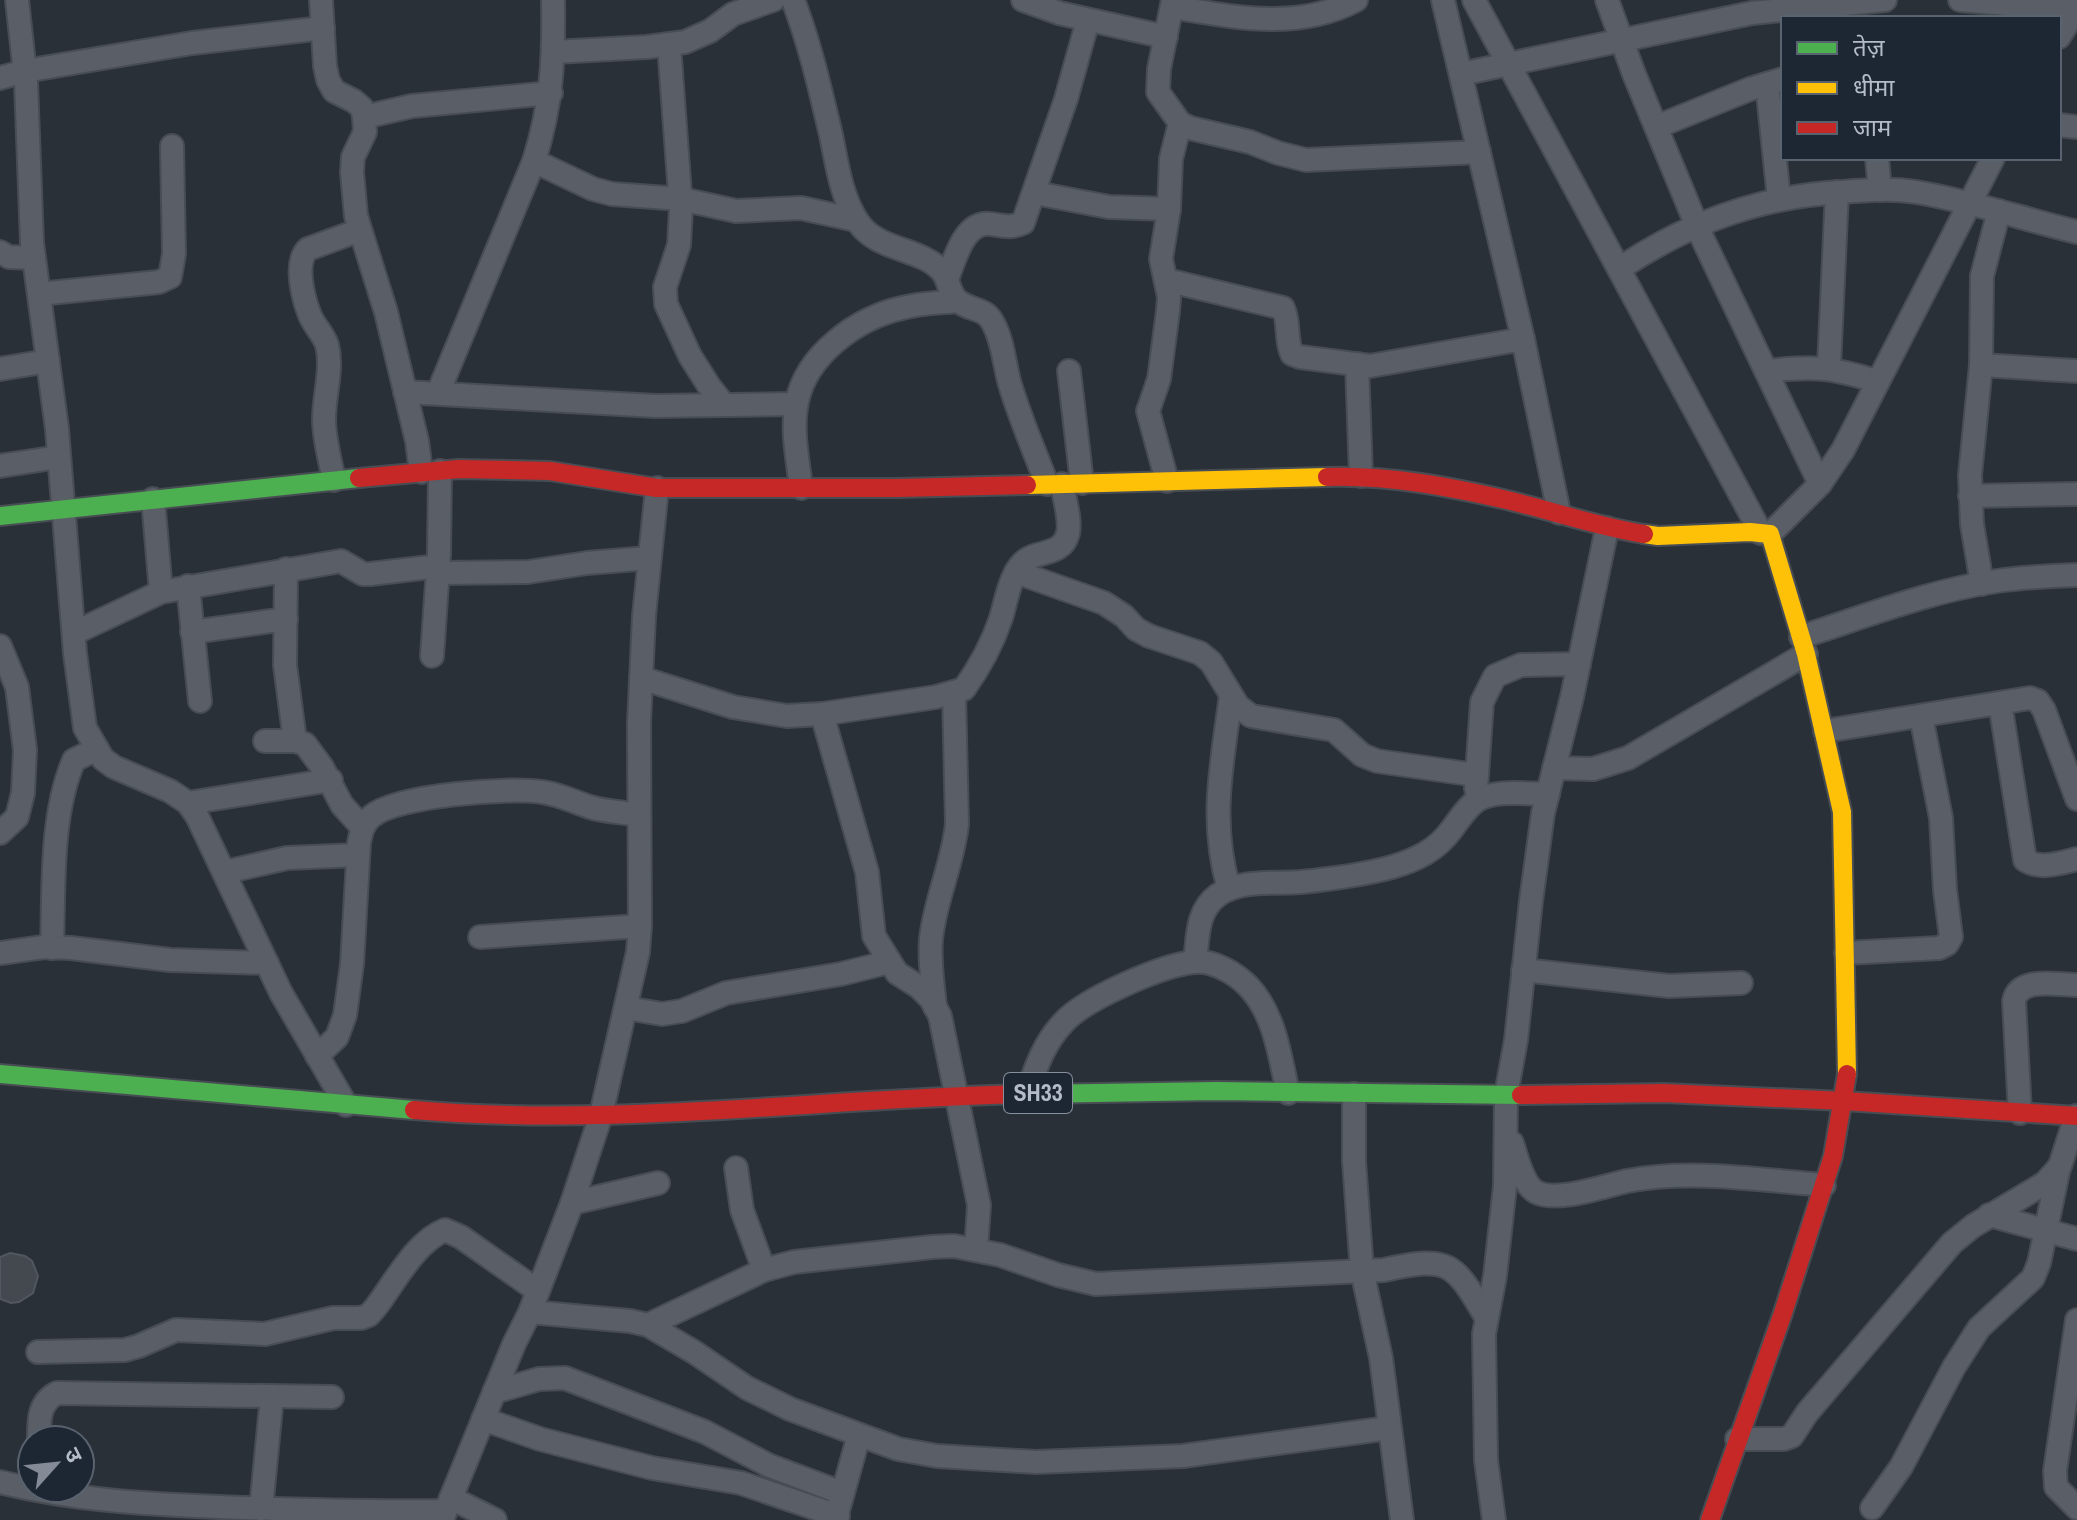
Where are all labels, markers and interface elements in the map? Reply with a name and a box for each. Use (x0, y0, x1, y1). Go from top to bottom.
legend (1781, 16, 2061, 160)
text: तेज़ (1853, 31, 1886, 63)
text: धीमा (1853, 71, 1895, 103)
text: जाम (1853, 111, 1892, 143)
road number: SH33 (1004, 1073, 1072, 1113)
north arrow (16, 1424, 96, 1504)
text: उ (58, 1442, 91, 1468)

